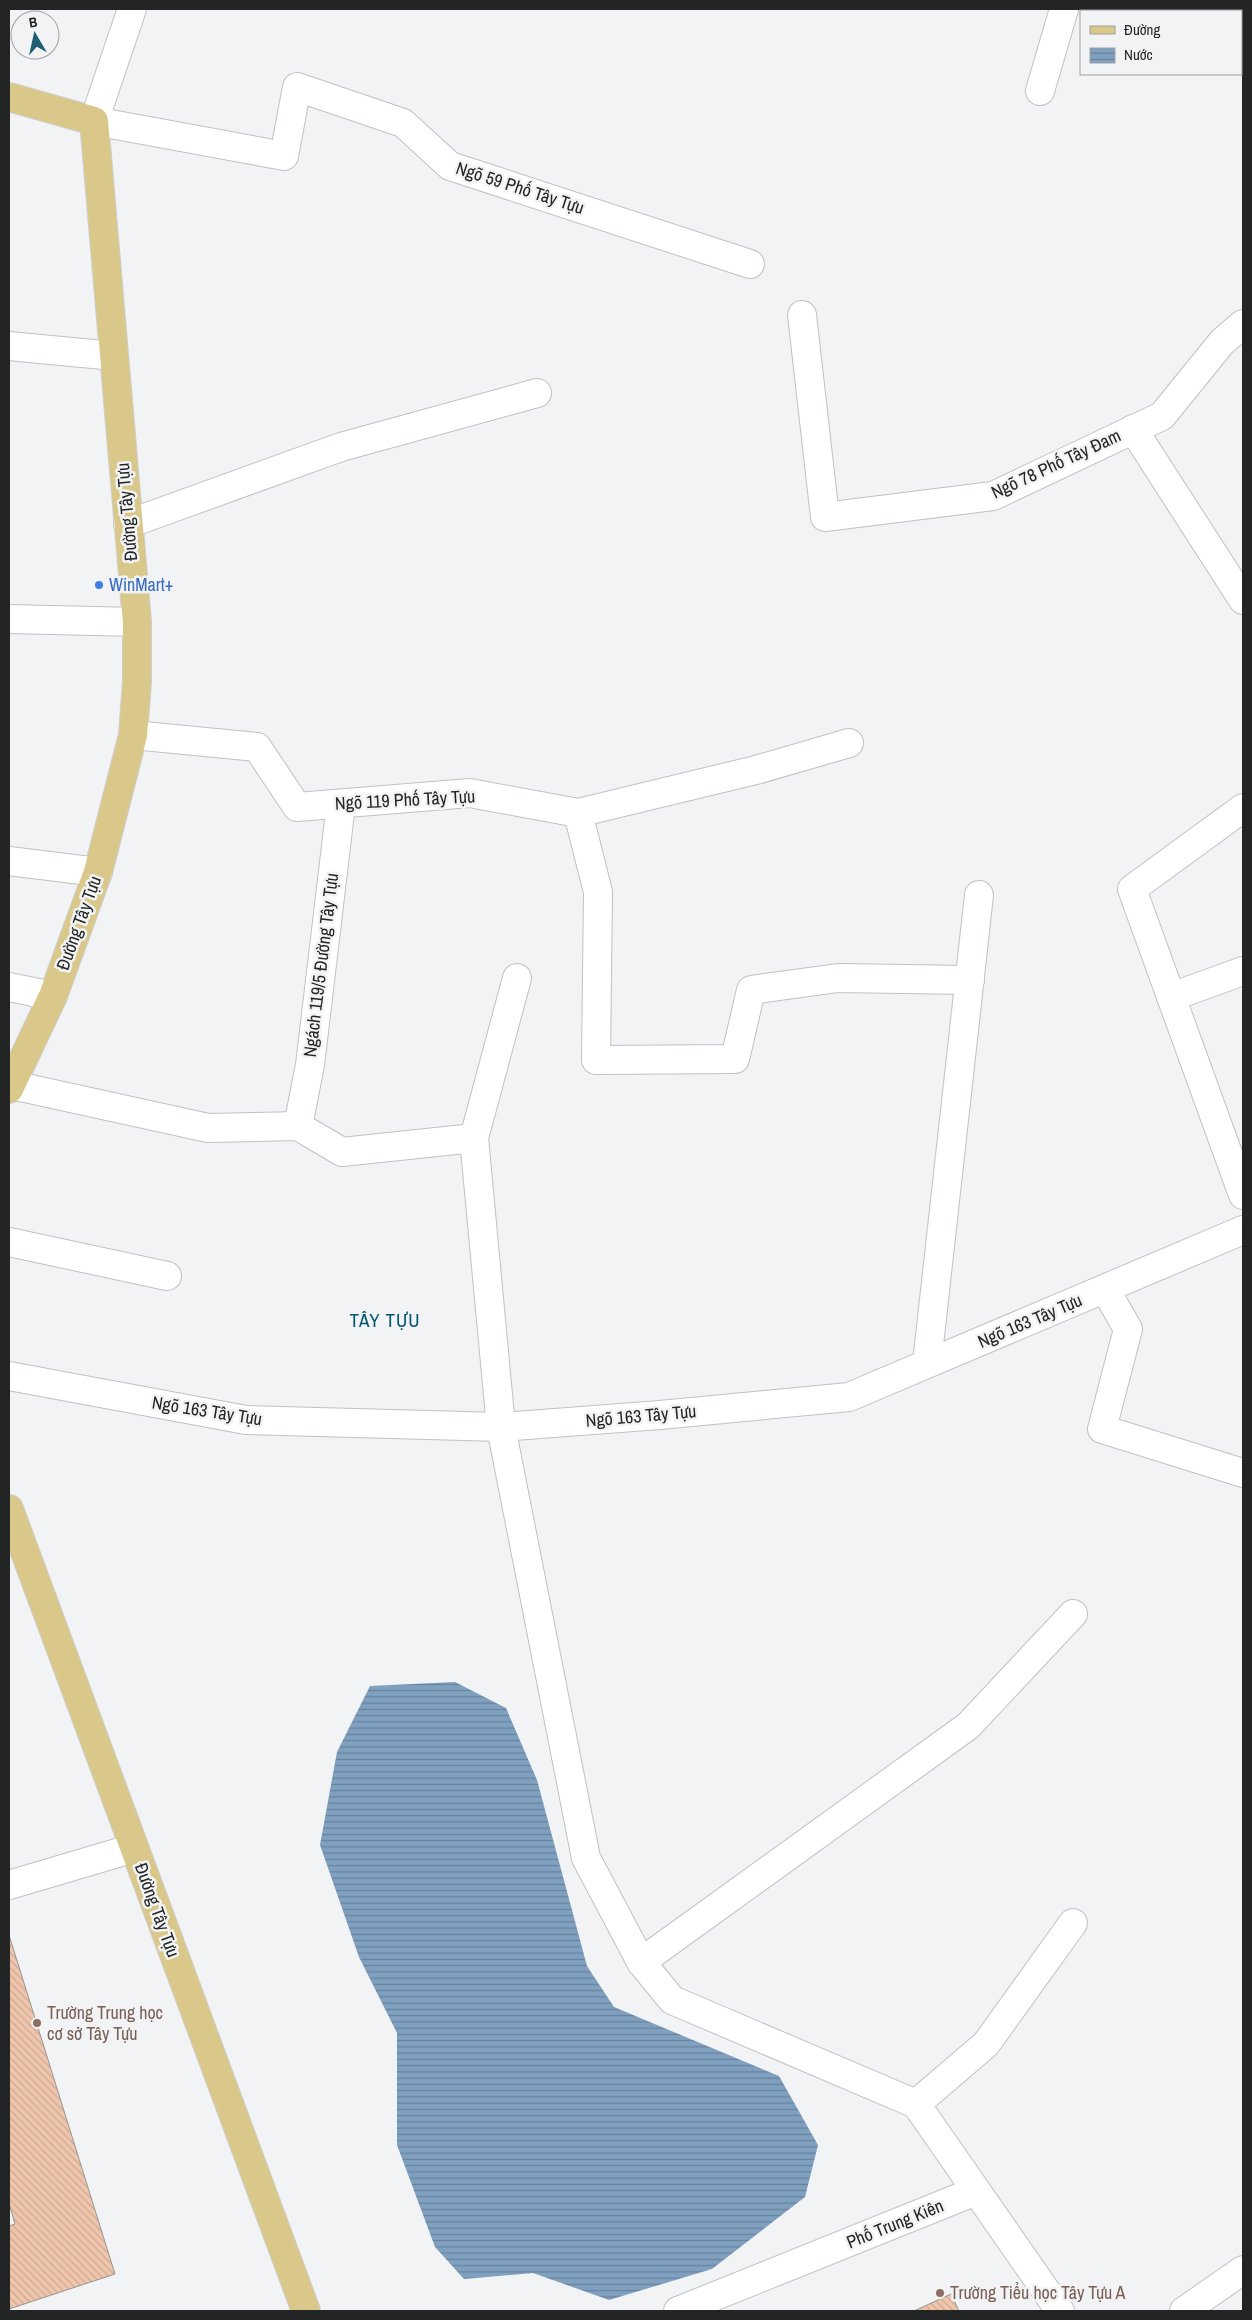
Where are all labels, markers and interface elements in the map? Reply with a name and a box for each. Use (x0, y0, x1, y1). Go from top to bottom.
north arrow (10, 10, 60, 60)
legend (1080, 10, 1242, 75)
text: B (27, 13, 38, 32)
text: Đường (1124, 19, 1160, 40)
text: Nước (1124, 44, 1153, 65)
street label: Ngõ 59 Phố Tây Tựu (453, 155, 587, 220)
street label: Ngõ 78 Phố Tây Đam (987, 423, 1125, 505)
street label: Đường Tây Tựu (110, 462, 143, 562)
place label: WinMart+ (109, 572, 173, 597)
marker: WinMart+ (93, 579, 105, 591)
street label: Ngõ 119 Phố Tây Tựu (334, 783, 476, 816)
street label: Ngách 119/5 Đường Tây Tựu (297, 871, 344, 1058)
street label: Đường Tây Tựu (50, 872, 107, 973)
street label: Ngõ 163 Tây Tựu (974, 1287, 1086, 1354)
district label: TÂY TỰU (350, 1307, 420, 1333)
street label: Ngõ 163 Tây Tựu (150, 1389, 264, 1432)
street label: Ngõ 163 Tây Tựu (585, 1398, 697, 1433)
street label: Đường Tây Tựu (129, 1859, 186, 1960)
place label: Trường Trung học cơ sở Tây Tựu (47, 2000, 163, 2046)
marker: Trường Trung học cơ sở Tây Tựu (31, 2017, 43, 2029)
street label: Phố Trung Kiên (843, 2193, 947, 2254)
place label: Trường Tiểu học Tây Tựu A (950, 2280, 1126, 2305)
marker: Trường Tiểu học Tây Tựu A (934, 2287, 946, 2299)

